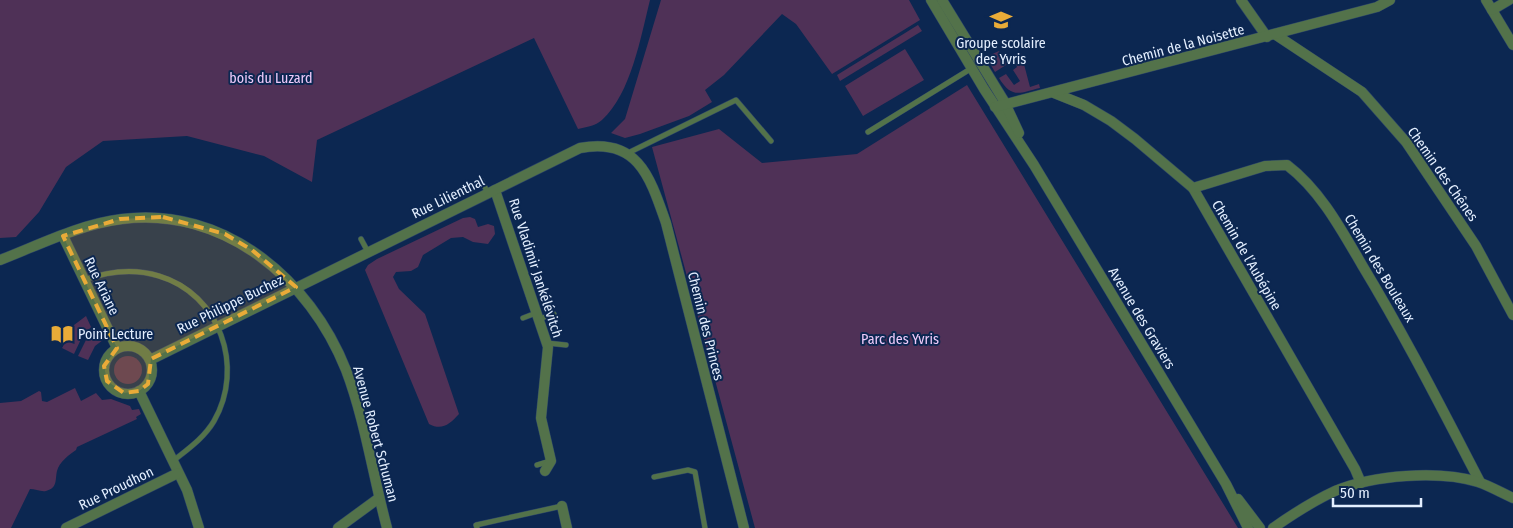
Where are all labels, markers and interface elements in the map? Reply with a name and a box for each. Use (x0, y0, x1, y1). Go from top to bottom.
school or university icon: Groupe scolaire des Yvris (988, 7, 1014, 33)
street label: Chemin de la Noisette (1120, 21, 1246, 70)
place label: Groupe scolaire des Yvris (956, 35, 1046, 68)
park label: bois du Luzard (229, 70, 313, 87)
street label: Chemin des Chênes (1404, 124, 1482, 225)
street label: Rue Lilienthal (409, 172, 488, 222)
street label: Rue Vladimir Jankélévitch (505, 196, 566, 340)
street label: Chemin de l’Aubépine (1208, 197, 1285, 313)
street label: Chemin des Bouleaux (1341, 211, 1419, 326)
street label: Rue Ariane (80, 255, 123, 318)
street label: Avenue des Graviers (1105, 264, 1179, 372)
street label: Chemin des Princes (684, 270, 727, 382)
street label: Rue Philippe Buchez (174, 271, 287, 338)
library icon: Point Lecture (49, 321, 75, 347)
place label: Point Lecture (78, 326, 153, 343)
park label: Parc des Yvris (861, 331, 939, 348)
street label: Avenue Robert Schuman (349, 364, 402, 504)
street label: Rue Proudhon (76, 463, 156, 514)
scale bar (1333, 476, 1420, 508)
text: 50 m (1340, 484, 1370, 502)

